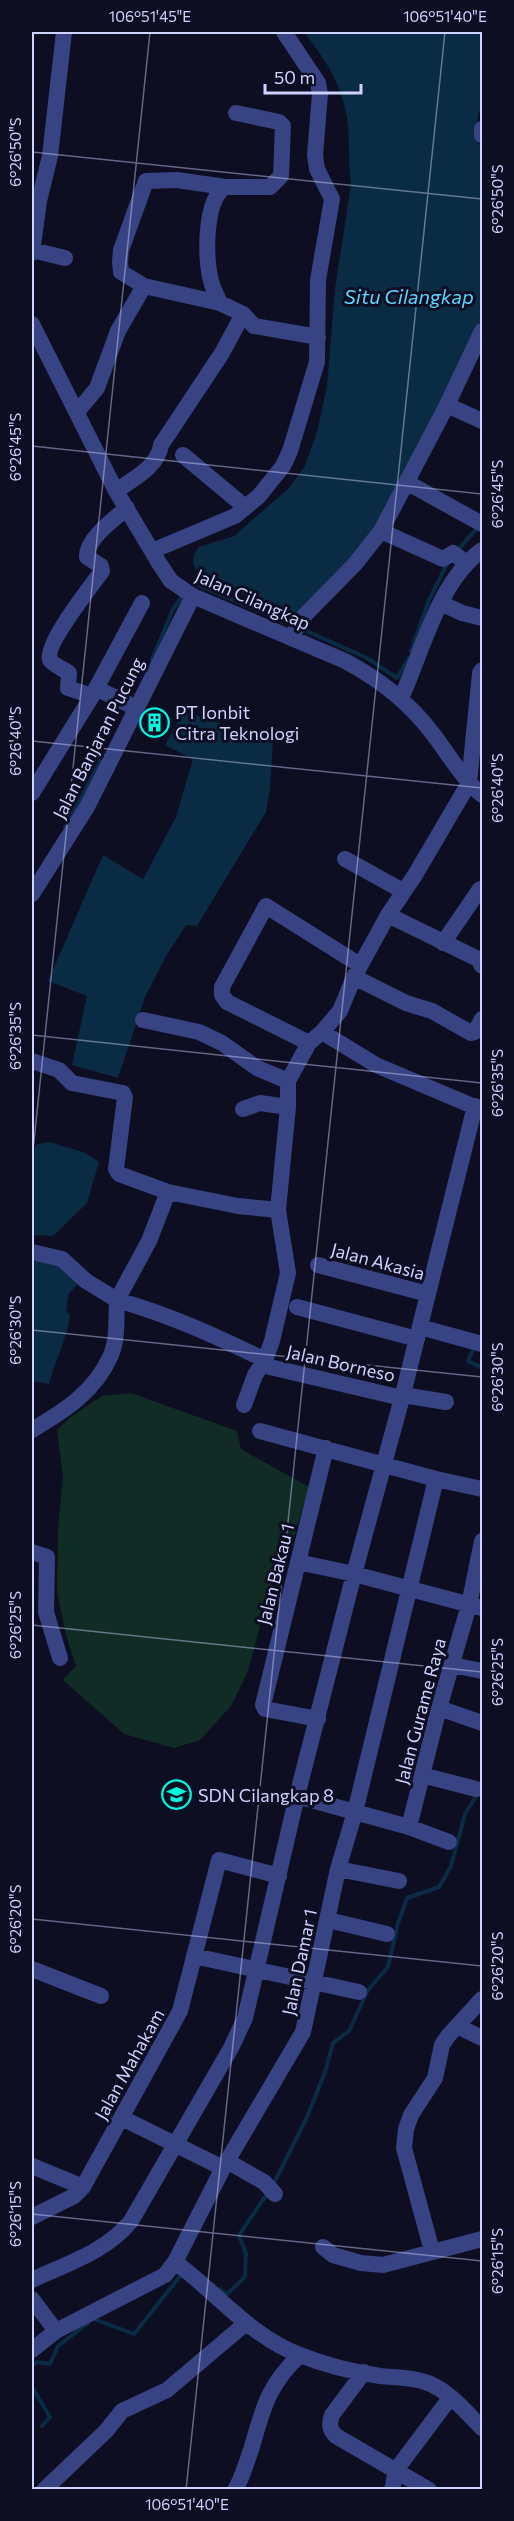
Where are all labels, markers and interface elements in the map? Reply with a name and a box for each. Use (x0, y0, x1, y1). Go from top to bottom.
text: 106°51'45"E (109, 7, 191, 25)
text: 106°51'40"E (403, 7, 487, 25)
scale bar (265, 57, 361, 95)
text: 50 m (274, 66, 315, 88)
text: 6°26'50"S (6, 117, 24, 187)
text: 6°26'50"S (488, 164, 506, 234)
water label: Situ Cilangkap (344, 284, 474, 308)
text: 6°26'45"S (6, 413, 24, 481)
text: 6°26'45"S (488, 460, 506, 528)
street label: Jalan Cilangkap (192, 564, 314, 634)
street label: Jalan Banjaran Pucung (48, 653, 148, 822)
place label: PT Ionbit Citra Teknologi (175, 701, 299, 744)
text: 6°26'40"S (6, 706, 24, 776)
building icon: PT Ionbit Citra Teknologi (138, 706, 170, 738)
text: 6°26'40"S (488, 753, 506, 823)
text: 6°26'35"S (6, 1002, 24, 1070)
text: 6°26'35"S (488, 1049, 506, 1117)
street label: Jalan Akasia (329, 1238, 427, 1284)
text: 6°26'30"S (6, 1295, 24, 1365)
street label: Jalan Borneso (285, 1340, 397, 1386)
text: 6°26'30"S (488, 1342, 506, 1412)
street label: Jalan Bakau 1 (252, 1521, 298, 1627)
text: 6°26'25"S (6, 1591, 24, 1659)
street label: Jalan Gurame Raya (390, 1635, 450, 1787)
text: 6°26'25"S (488, 1638, 506, 1706)
school or university icon: SDN Cilangkap 8 (161, 1779, 193, 1811)
place label: SDN Cilangkap 8 (198, 1784, 334, 1806)
text: 6°26'20"S (6, 1884, 24, 1953)
street label: Jalan Damar 1 (277, 1907, 321, 2017)
text: 6°26'20"S (488, 1931, 506, 2000)
street label: Jalan Mahakam (89, 2005, 169, 2123)
text: 6°26'15"S (6, 2181, 24, 2247)
text: 6°26'15"S (488, 2228, 506, 2294)
text: 106°51'40"E (145, 2495, 229, 2513)

